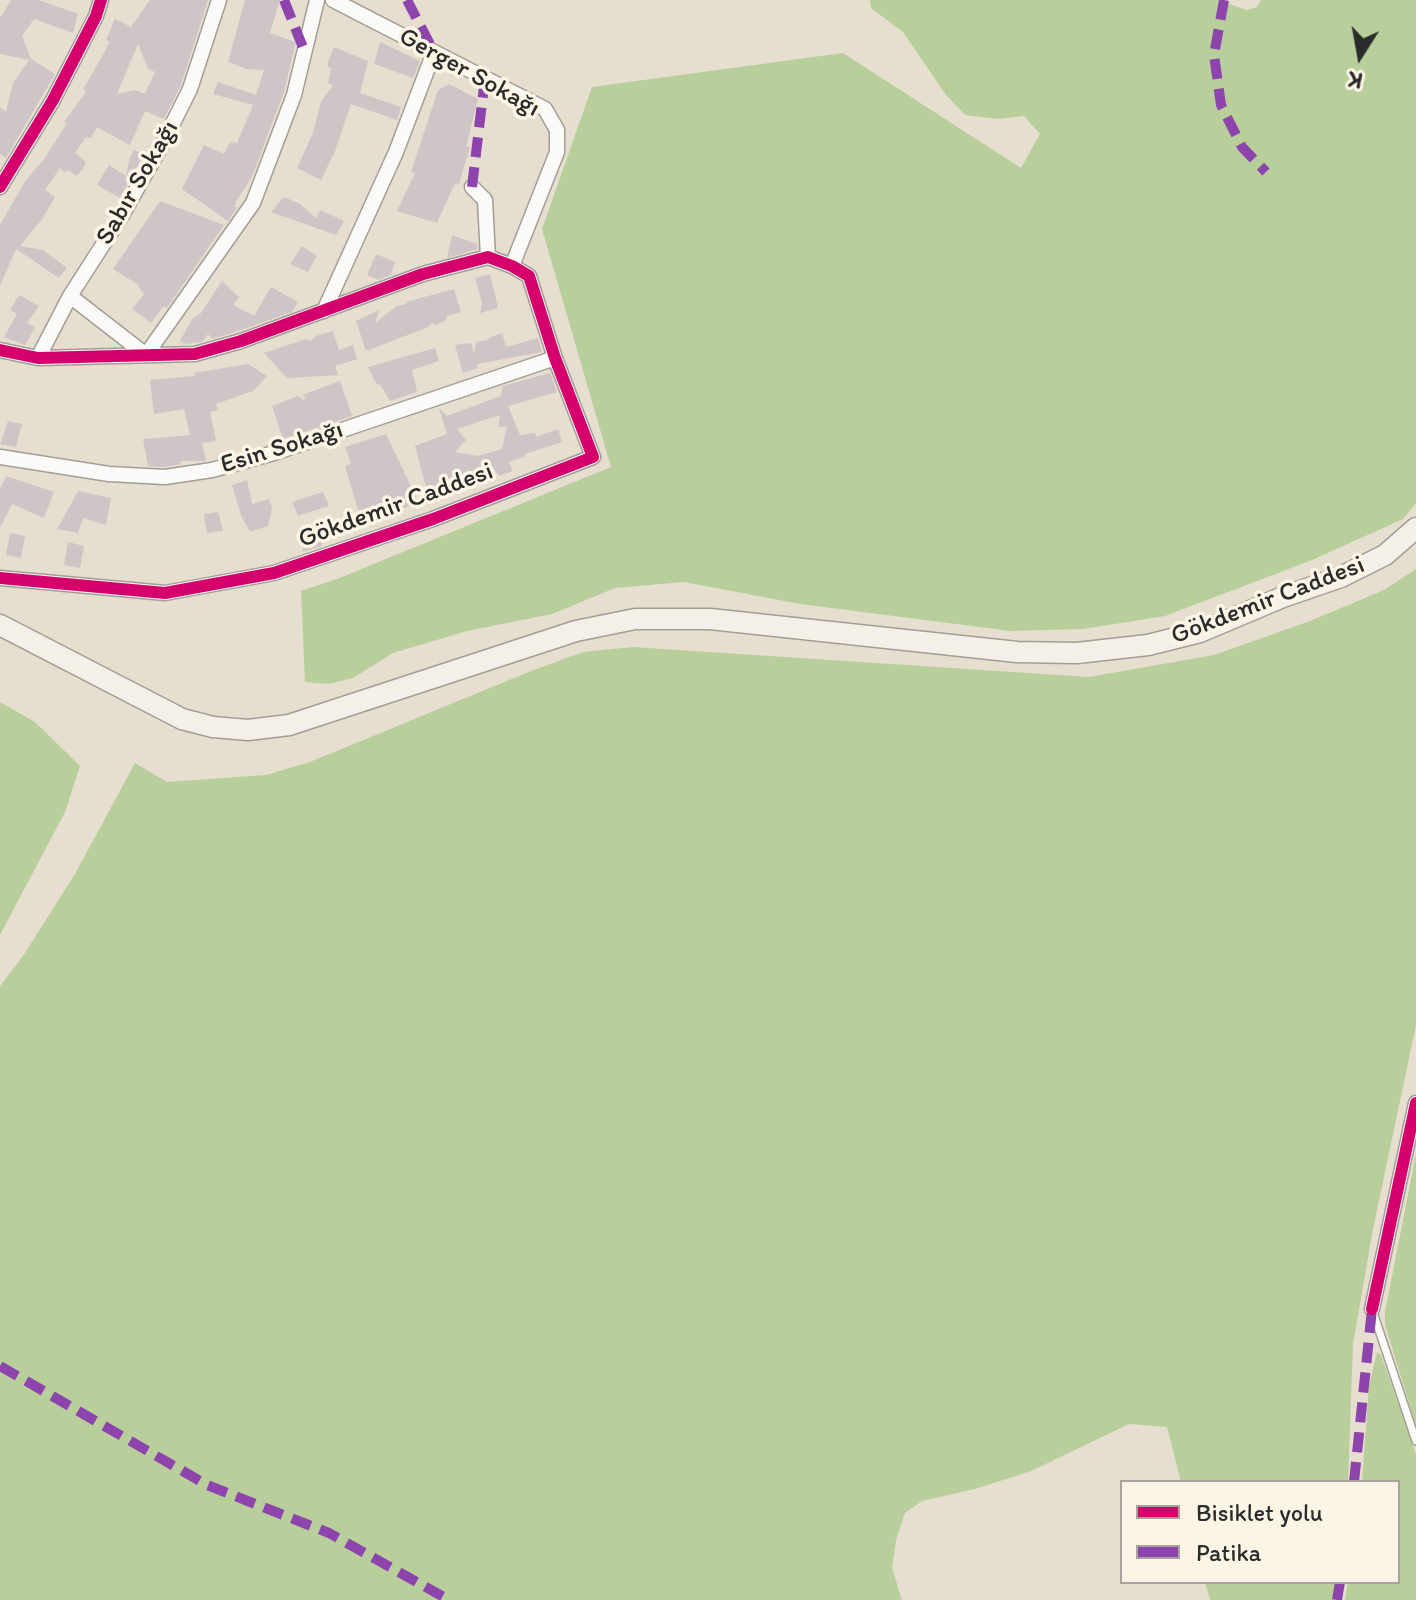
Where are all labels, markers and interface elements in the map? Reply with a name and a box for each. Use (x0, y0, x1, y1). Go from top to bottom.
north arrow (1320, 16, 1400, 96)
street label: Gerger Sokağı (393, 21, 545, 125)
text: K (1346, 65, 1365, 95)
street label: Sabır Sokağı (90, 115, 186, 251)
street label: Esin Sokağı (217, 415, 347, 481)
street label: Gökdemir Caddesi (294, 456, 498, 556)
street label: Gökdemir Caddesi (1167, 550, 1369, 652)
legend (1120, 1480, 1400, 1584)
text: Bisiklet yolu (1196, 1498, 1323, 1527)
text: Patika (1196, 1538, 1261, 1567)

